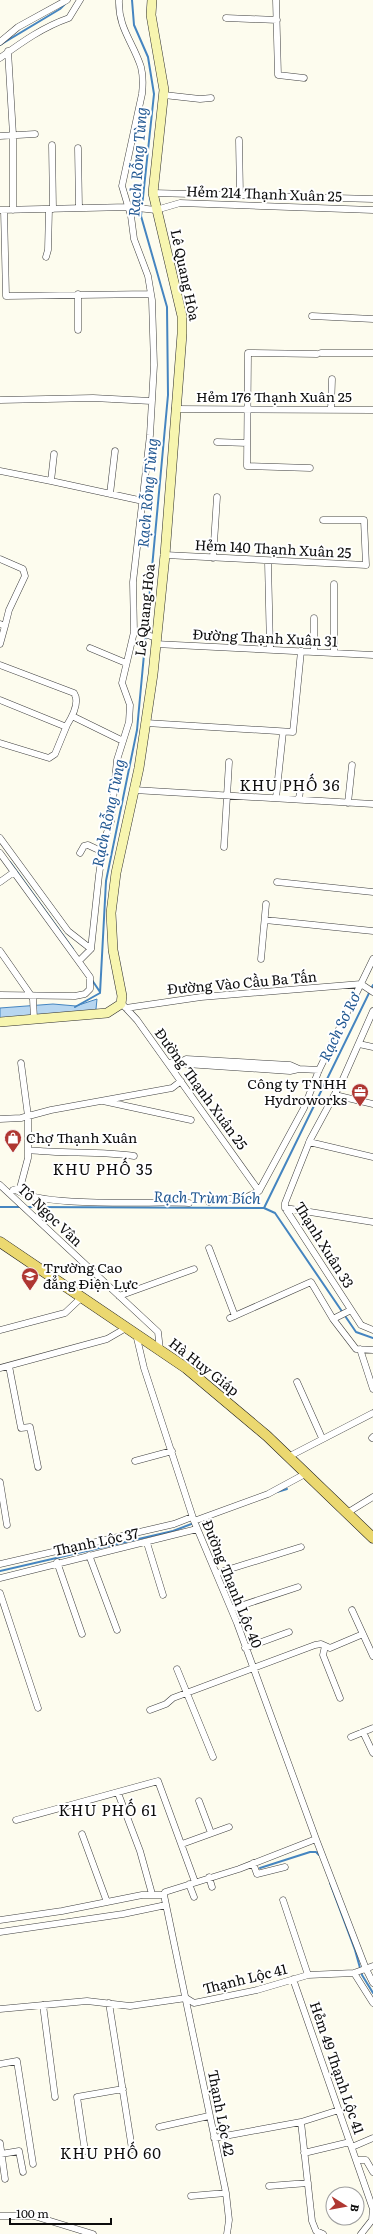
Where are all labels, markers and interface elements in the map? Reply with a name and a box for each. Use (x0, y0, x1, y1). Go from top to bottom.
water label: Rạch Rỗng Tùng (121, 106, 152, 218)
street label: Hẻm 214 Thạnh Xuân 25 (186, 180, 342, 206)
street label: Lê Quang Hòa (167, 227, 206, 323)
street label: Hẻm 176 Thạnh Xuân 25 (196, 386, 352, 406)
water label: Rạch Rỗng Tùng (130, 437, 163, 549)
street label: Hẻm 140 Thạnh Xuân 25 (194, 534, 352, 562)
street label: Lê Quang Hòa (129, 562, 159, 657)
street label: Đường Thạnh Xuân 31 (192, 623, 338, 651)
water label: Rạch Rỗng Tùng (85, 756, 130, 869)
district label: KHU PHỐ 36 (239, 773, 341, 796)
street label: Đường Vào Cầu Ba Tấn (166, 965, 318, 999)
water label: Rạch Sơ Rơ (312, 988, 365, 1065)
street label: Đường Thạnh Xuân 25 (151, 1023, 253, 1153)
place label: Công ty TNHH Hydroworks (247, 1073, 347, 1109)
office icon: Công ty TNHH Hydroworks (350, 1082, 370, 1107)
place label: Chợ Thạnh Xuân (26, 1127, 137, 1147)
shop icon: Chợ Thạnh Xuân (3, 1128, 23, 1153)
district label: KHU PHỐ 35 (53, 1157, 153, 1180)
street label: Tô Ngọc Vân (14, 1178, 88, 1250)
water label: Rạch Trùm Bích (153, 1184, 261, 1209)
street label: Thạnh Xuân 33 (290, 1197, 359, 1292)
place label: Trường Cao đẳng Điện Lực (43, 1257, 138, 1293)
school or university icon: Trường Cao đẳng Điện Lực (20, 1266, 40, 1291)
street label: Hà Huy Giáp (165, 1332, 244, 1400)
street label: Đường Thạnh Lộc 40 (198, 1516, 268, 1651)
street label: Thạnh Lộc 37 (51, 1522, 141, 1560)
district label: KHU PHỐ 61 (58, 1798, 158, 1821)
street label: Thạnh Lộc 41 (200, 1958, 289, 1998)
street label: Hẻm 49 Thạnh Lộc 41 (306, 1999, 370, 2137)
street label: Thạnh Lộc 42 (204, 2068, 240, 2158)
district label: KHU PHỐ 60 (60, 2141, 162, 2164)
north arrow (325, 2186, 365, 2226)
scale bar (10, 2200, 111, 2226)
text: B (347, 2203, 364, 2214)
text: 100 m (16, 2204, 49, 2222)

